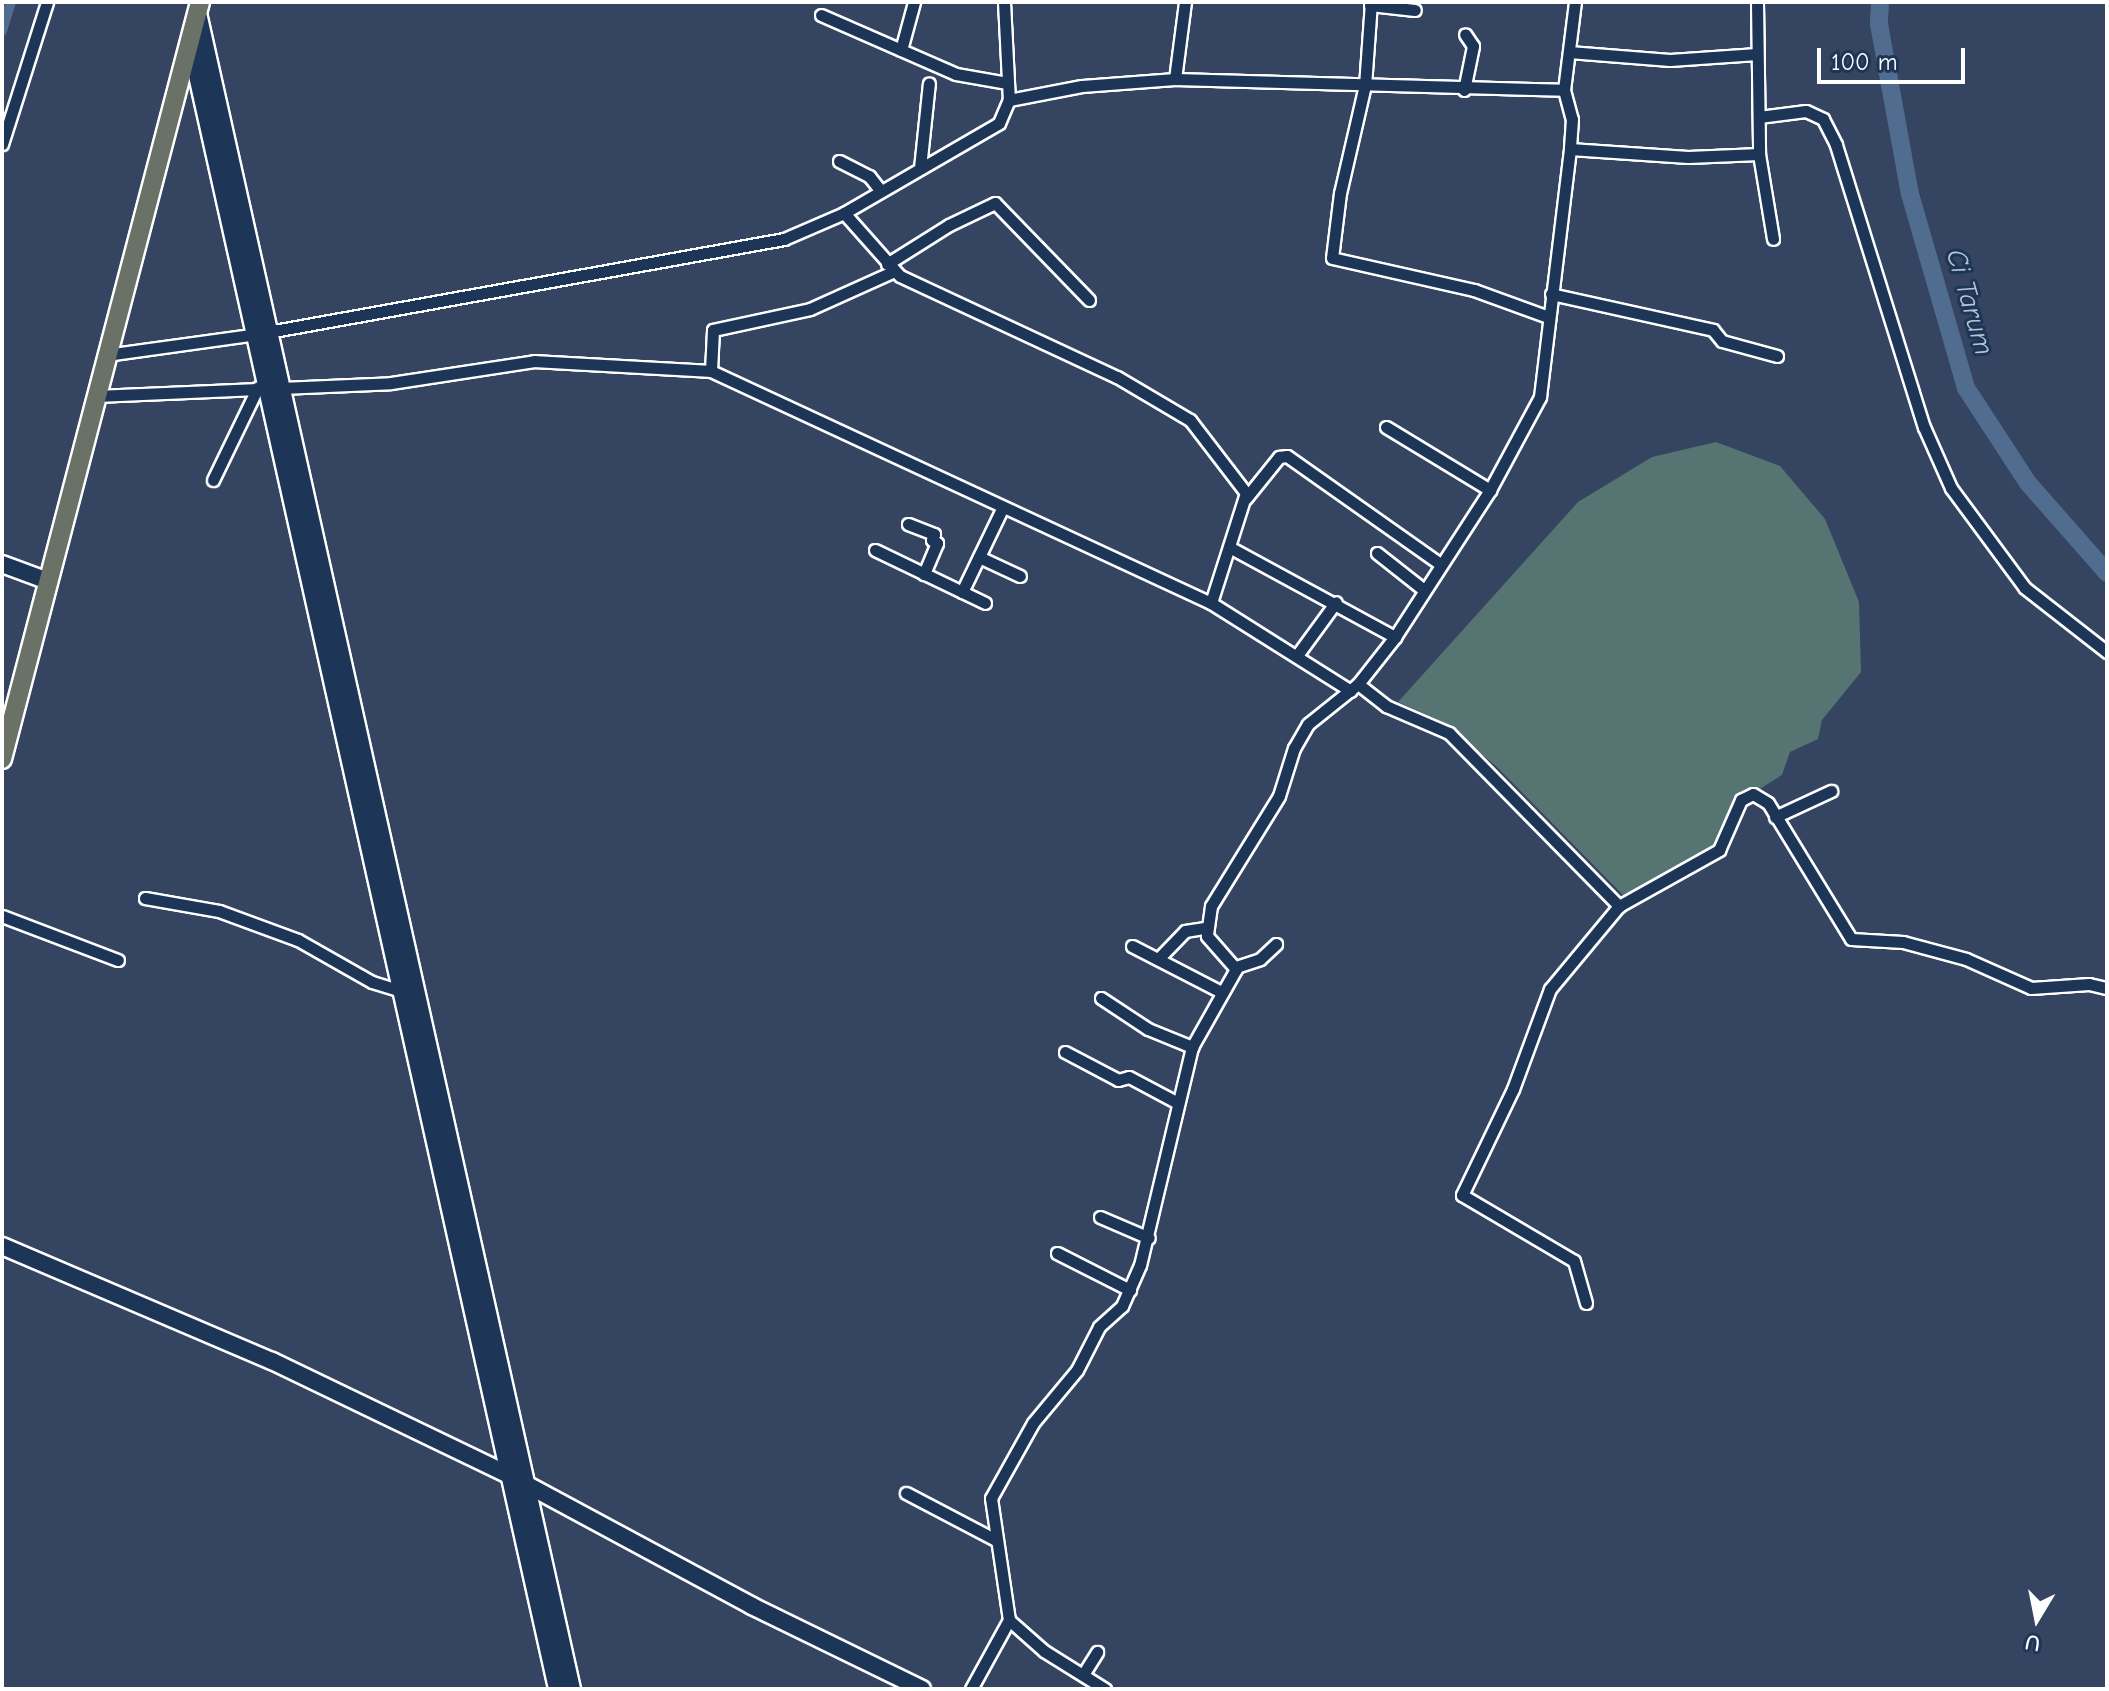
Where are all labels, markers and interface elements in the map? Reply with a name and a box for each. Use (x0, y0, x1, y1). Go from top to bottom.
scale bar (1821, 32, 1969, 82)
text: 100 m (1831, 48, 1898, 76)
water label: Ci Tarum (1939, 245, 2001, 359)
north arrow (1997, 1579, 2077, 1659)
text: U (2023, 1629, 2042, 1657)

